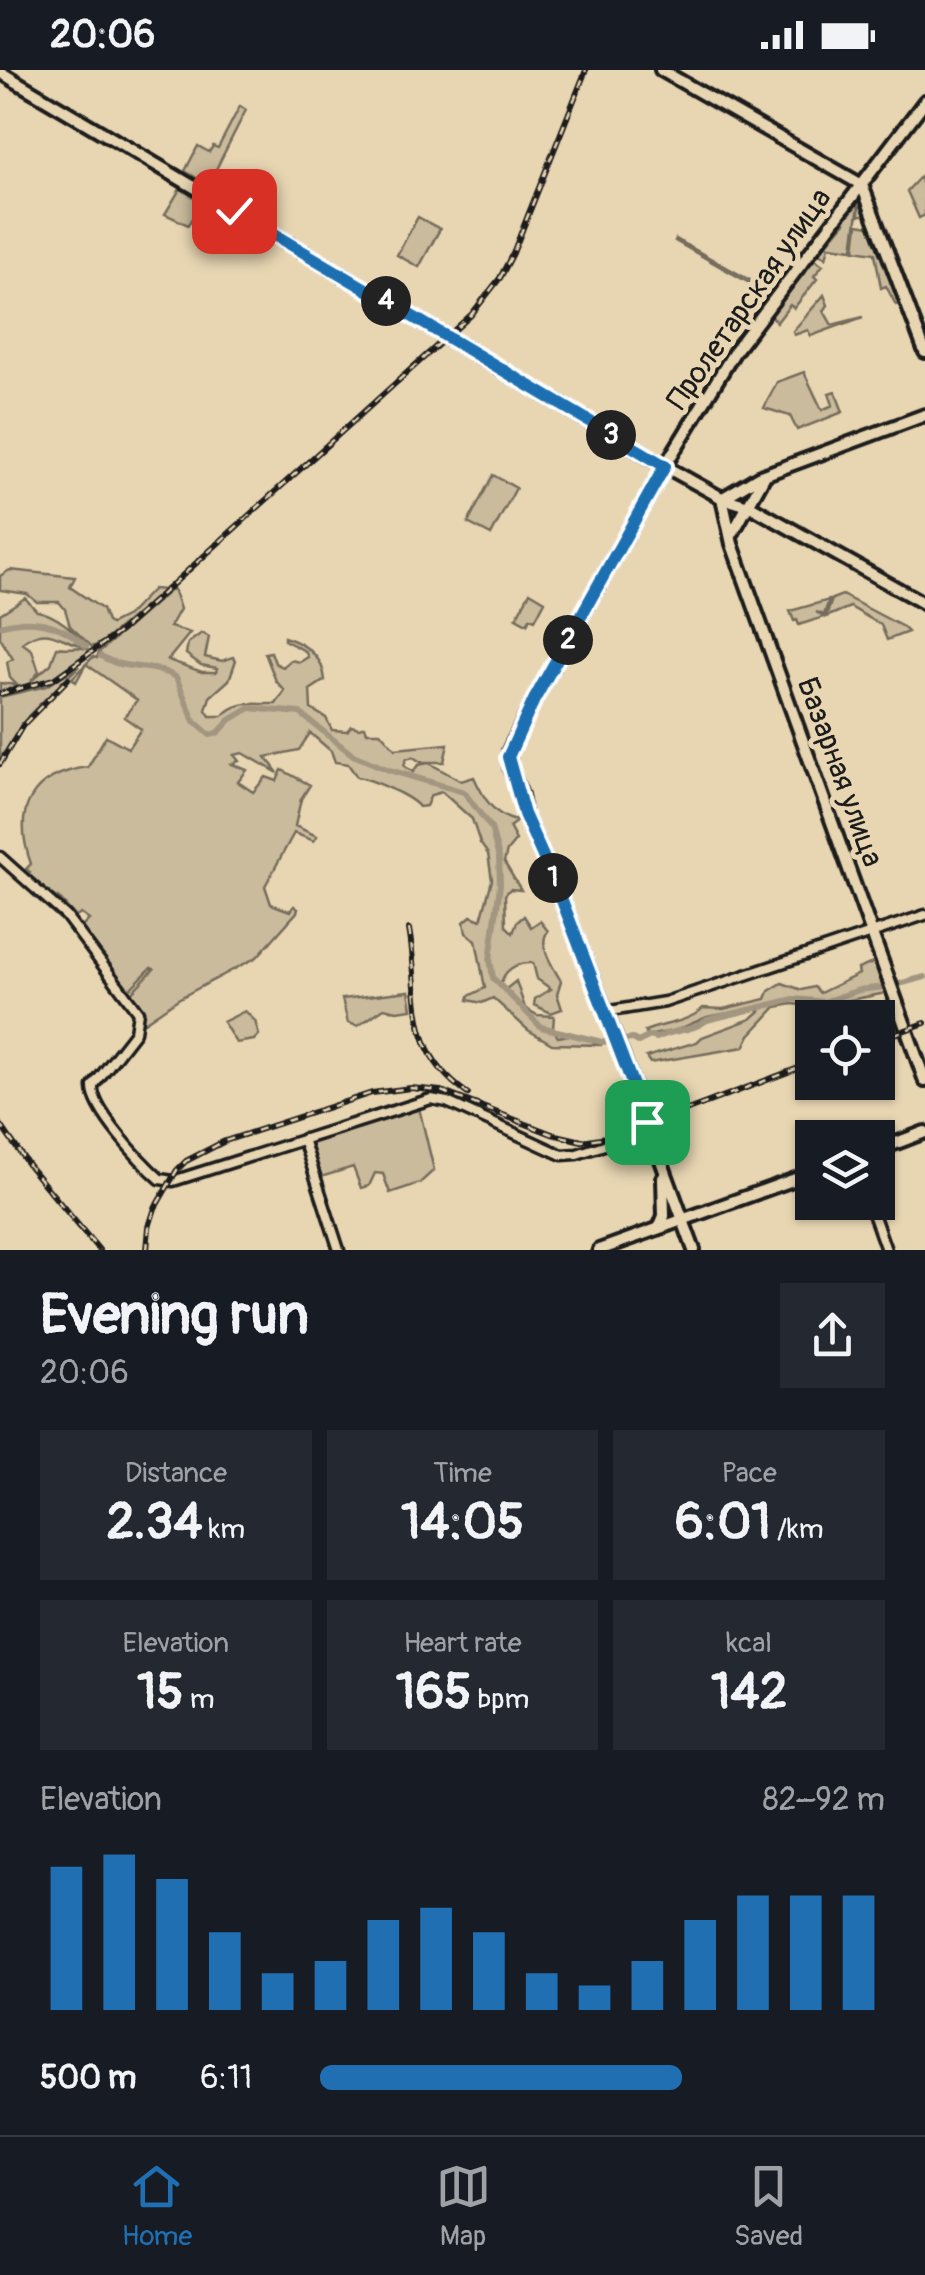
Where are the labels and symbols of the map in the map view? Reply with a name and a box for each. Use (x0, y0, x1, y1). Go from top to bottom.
pin (192, 169, 277, 254)
street label: Пролетарская улица (659, 181, 839, 417)
pin: 4 (361, 276, 411, 326)
pin: 3 (586, 410, 636, 460)
pin: 2 (543, 615, 593, 665)
street label: Базарная улица (789, 672, 891, 872)
pin: 1 (528, 853, 578, 903)
pin (605, 1080, 690, 1165)

